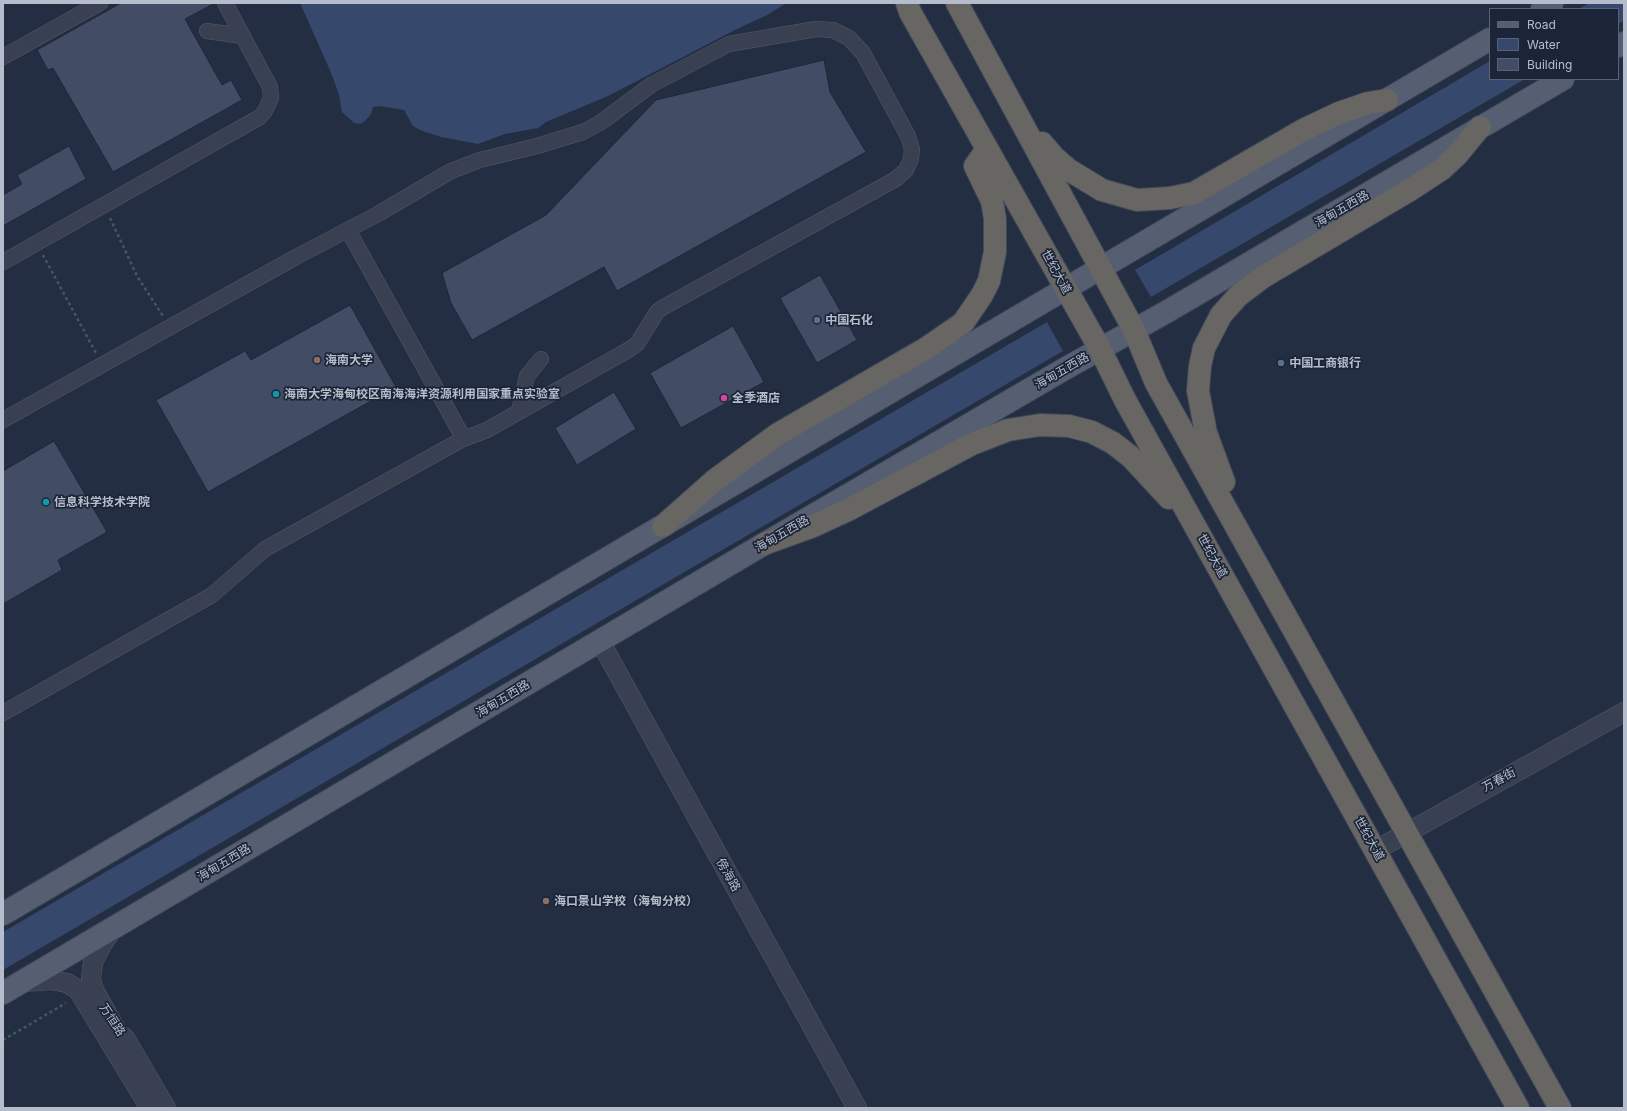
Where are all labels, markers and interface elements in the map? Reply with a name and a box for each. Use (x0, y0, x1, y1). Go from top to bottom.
legend (1489, 8, 1619, 80)
text: Road (1527, 17, 1556, 32)
text: Water (1527, 37, 1560, 52)
text: Building (1527, 57, 1572, 72)
street label: 海甸五西路 (1312, 188, 1372, 230)
street label: 世纪大道 (1038, 248, 1074, 296)
place label: 中国石化 (825, 313, 873, 327)
marker: 中国石化 (812, 315, 822, 325)
street label: 海甸五西路 (1032, 350, 1092, 392)
place label: 海南大学 (325, 353, 373, 367)
marker: 海南大学 (312, 355, 322, 365)
place label: 中国工商银行 (1289, 356, 1361, 370)
marker: 中国工商银行 (1276, 358, 1286, 368)
place label: 海南大学海甸校区南海海洋资源利用国家重点实验室 (284, 387, 560, 401)
marker: 海南大学海甸校区南海海洋资源利用国家重点实验室 (271, 389, 281, 399)
place label: 全季酒店 (732, 391, 780, 405)
marker: 全季酒店 (719, 393, 729, 403)
place label: 信息科学技术学院 (54, 495, 150, 509)
marker: 信息科学技术学院 (41, 497, 51, 507)
street label: 海甸五西路 (752, 513, 812, 555)
street label: 世纪大道 (1194, 532, 1230, 580)
street label: 海甸五西路 (474, 677, 532, 721)
street label: 万春街 (1480, 765, 1518, 795)
street label: 世纪大道 (1351, 815, 1387, 863)
street label: 海甸五西路 (195, 841, 253, 885)
street label: 傍海路 (713, 856, 743, 894)
place label: 海口景山学校（海甸分校） (554, 894, 698, 908)
marker: 海口景山学校（海甸分校） (541, 896, 551, 906)
street label: 万恒路 (96, 1001, 128, 1039)

